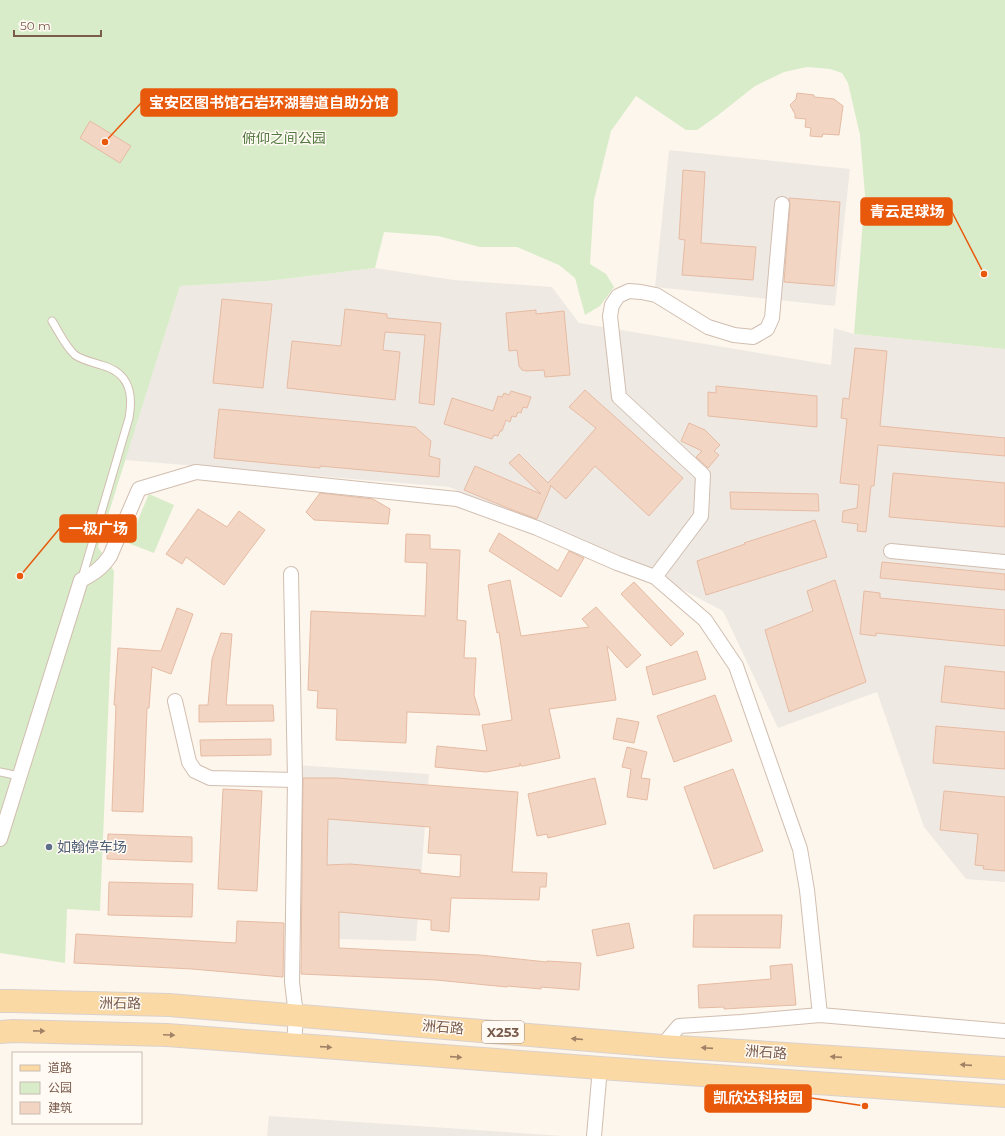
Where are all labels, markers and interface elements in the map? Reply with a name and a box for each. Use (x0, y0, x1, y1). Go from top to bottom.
scale bar (14, 12, 101, 38)
text: 50 m (20, 18, 51, 33)
callout: 宝安区图书馆石岩环湖碧道自助分馆 (141, 89, 397, 116)
text: 宝安区图书馆石岩环湖碧道自助分馆 (149, 93, 389, 112)
park label: 俯仰之间公园 (242, 129, 326, 147)
callout: 青云足球场 (861, 198, 952, 225)
text: 青云足球场 (869, 202, 945, 221)
callout: 一极广场 (60, 515, 136, 542)
text: 一极广场 (68, 519, 128, 538)
place label: 如翰停车场 (57, 838, 127, 856)
marker: 如翰停车场 (44, 842, 54, 852)
street label: 洲石路 (99, 994, 141, 1012)
street label: 洲石路 (421, 1016, 465, 1038)
road number: X253 (482, 1021, 524, 1043)
one-way arrow (33, 1028, 45, 1035)
one-way arrow (163, 1032, 176, 1038)
one-way arrow (571, 1035, 583, 1042)
street label: 洲石路 (744, 1042, 788, 1062)
one-way arrow (320, 1044, 332, 1051)
one-way arrow (701, 1045, 713, 1052)
legend (12, 1052, 142, 1124)
one-way arrow (830, 1053, 842, 1060)
one-way arrow (450, 1054, 462, 1061)
text: 道路 (48, 1060, 72, 1075)
one-way arrow (960, 1062, 972, 1069)
text: 公园 (48, 1080, 72, 1095)
callout: 凯欣达科技园 (705, 1085, 811, 1112)
text: 凯欣达科技园 (713, 1088, 803, 1107)
text: 建筑 (48, 1100, 72, 1115)

